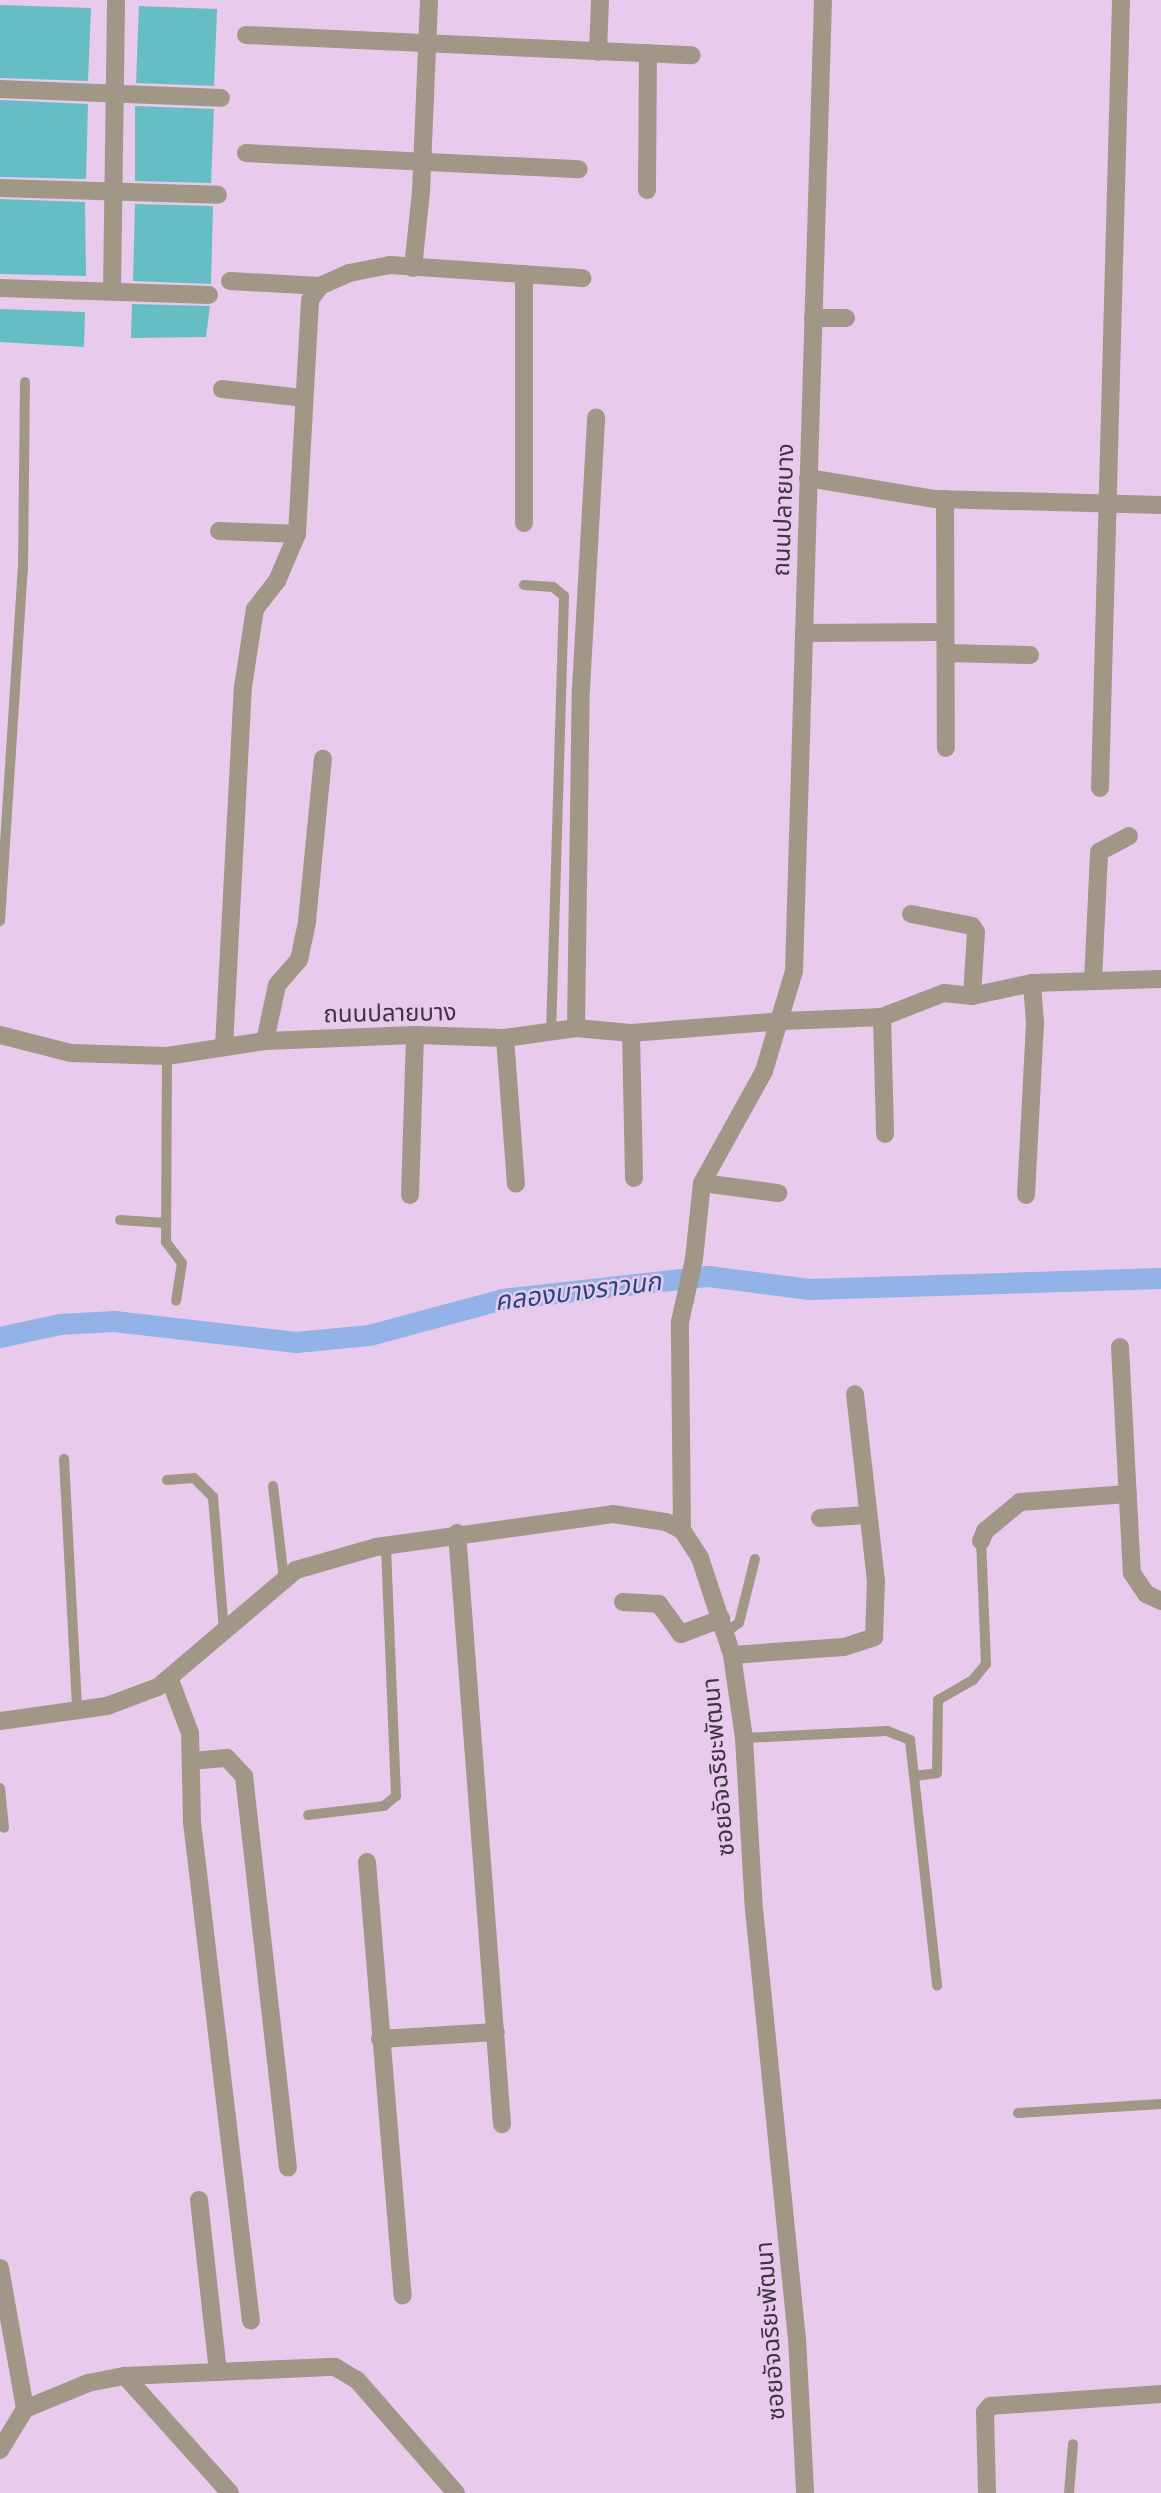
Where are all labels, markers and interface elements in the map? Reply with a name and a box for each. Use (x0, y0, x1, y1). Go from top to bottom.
street label: ถนนปลายบาง (766, 443, 800, 577)
street label: ถนนปลายบาง (323, 997, 457, 1029)
water label: คลองบางราวนก (493, 1266, 663, 1318)
street label: ซอยอัจฉริยะพัฒนา (696, 1676, 740, 1858)
street label: ซอยอัจฉริยะพัฒนา (749, 2241, 791, 2421)

